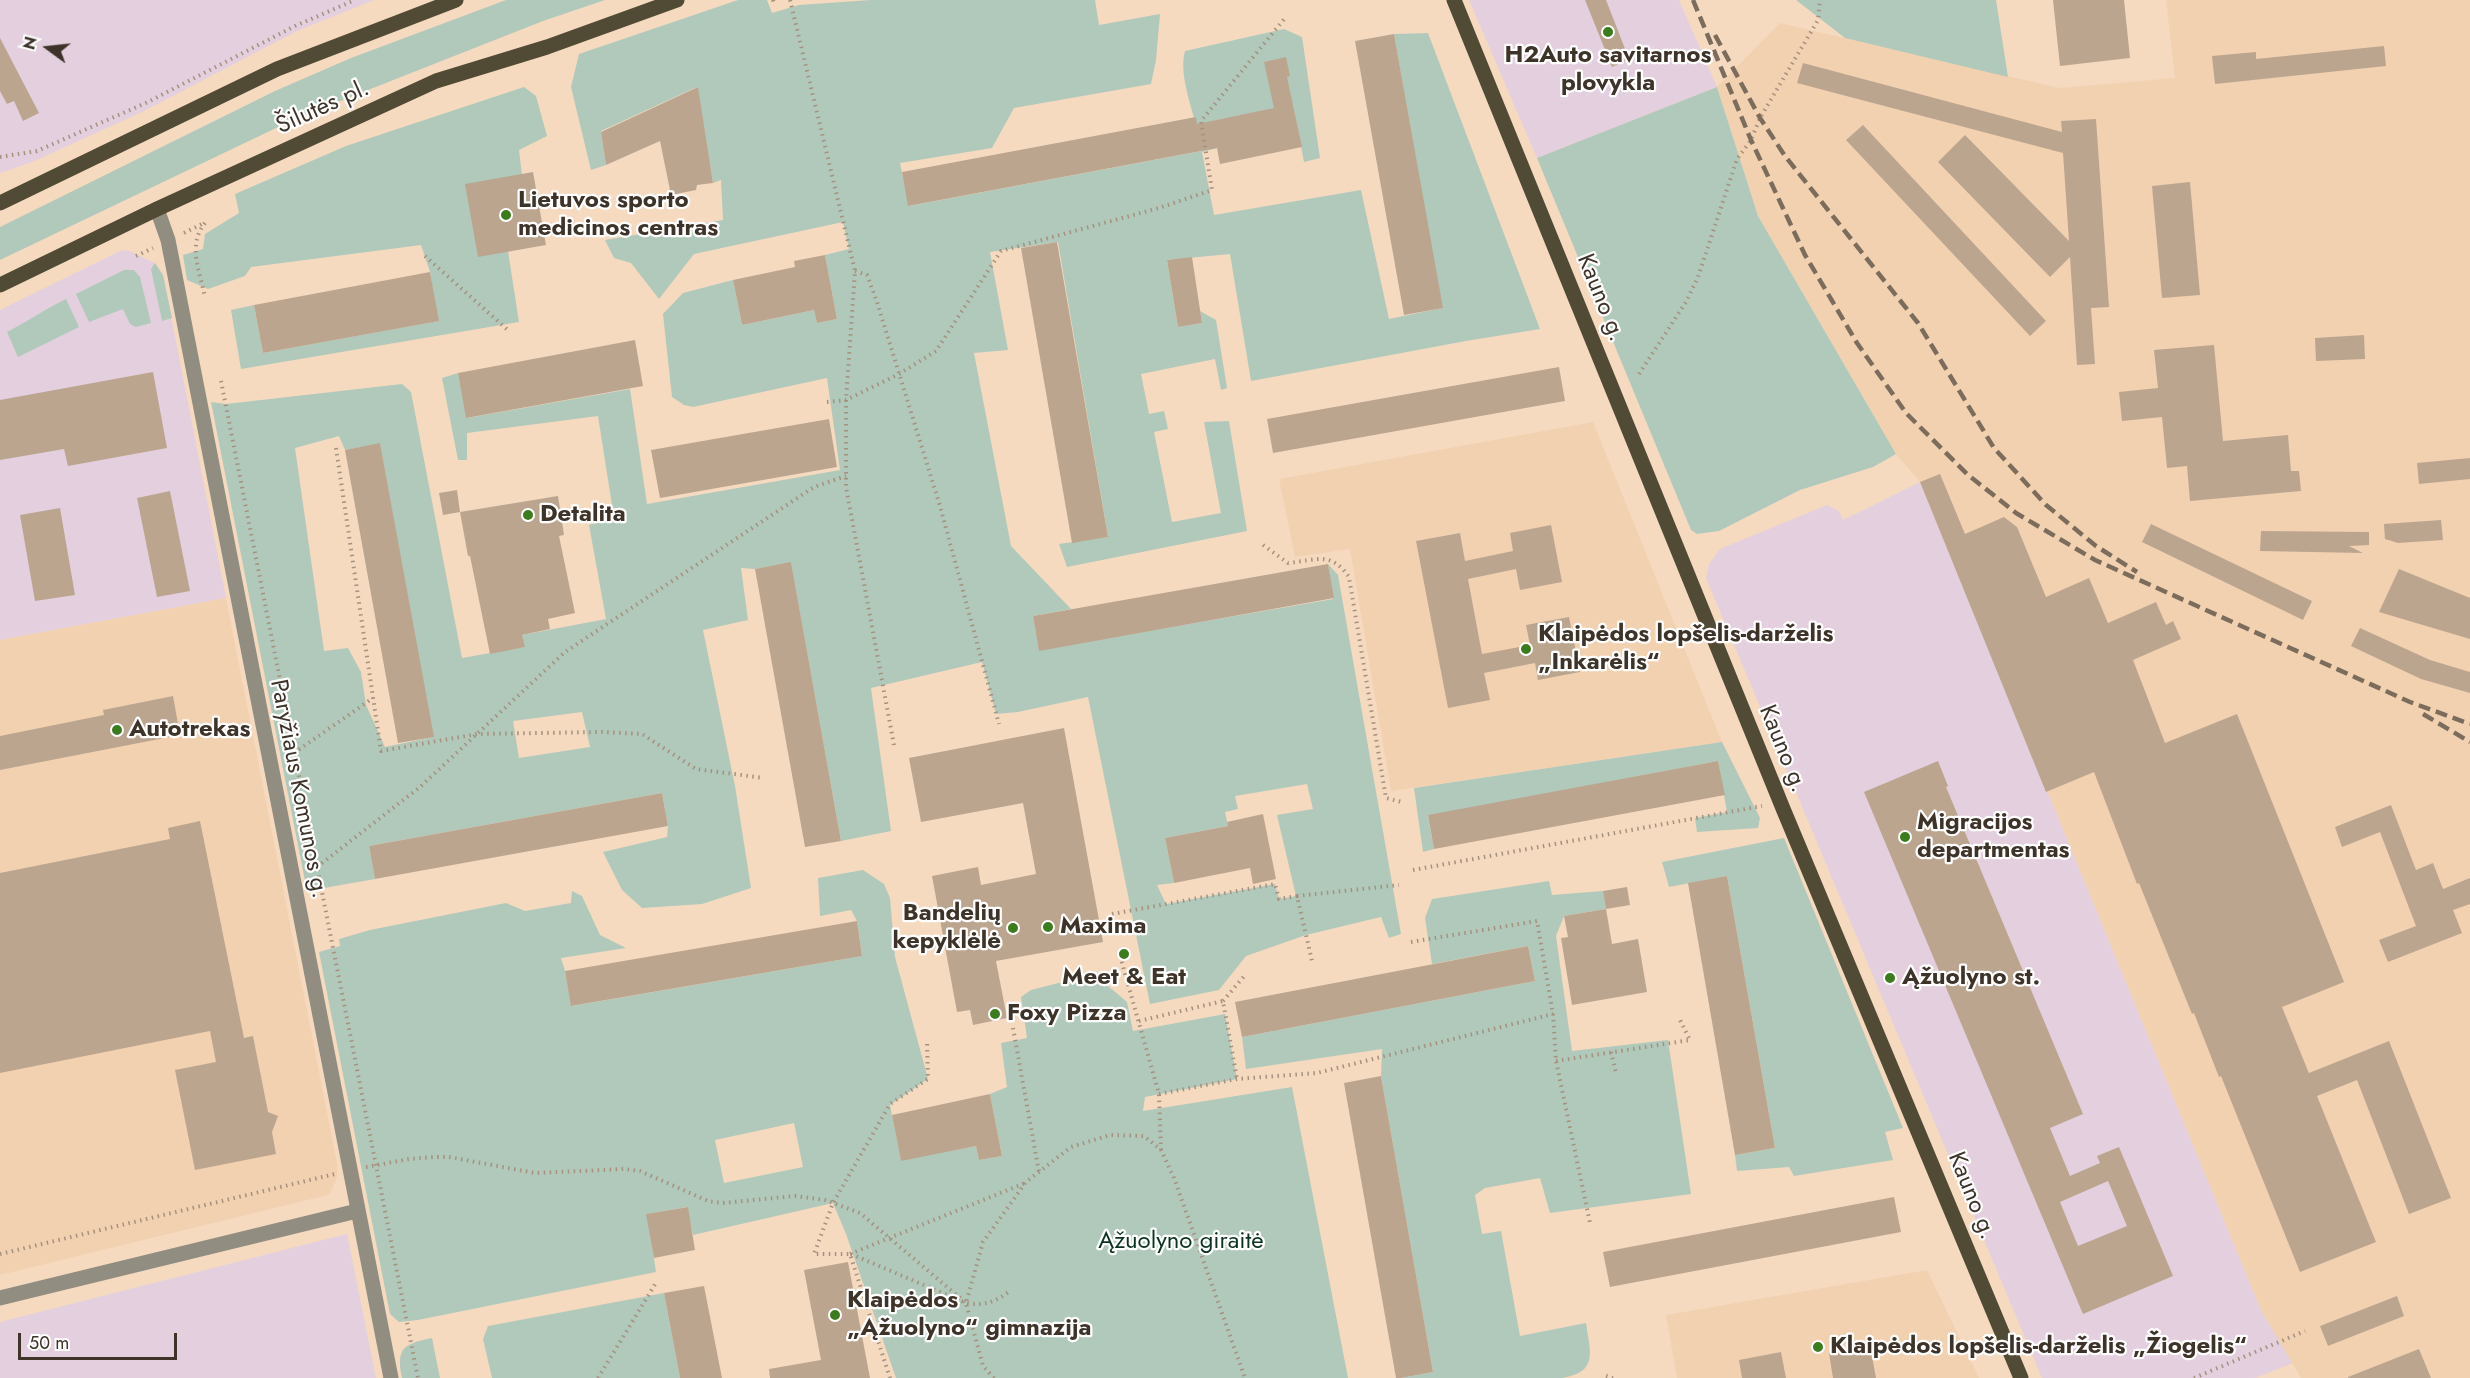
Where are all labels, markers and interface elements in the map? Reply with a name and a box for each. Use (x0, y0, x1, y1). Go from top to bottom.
north arrow (18, 18, 78, 78)
marker: H2Auto savitarnos plovykla (1601, 25, 1615, 39)
text: N (17, 34, 43, 52)
place label: H2Auto savitarnos plovykla (1505, 42, 1711, 98)
street label: Šilutės pl. (272, 75, 374, 141)
place label: Lietuvos sporto medicinos centras (518, 187, 718, 243)
marker: Lietuvos sporto medicinos centras (499, 208, 513, 222)
street label: Kauno g. (1570, 250, 1630, 346)
place label: Detalita (540, 501, 626, 529)
marker: Detalita (521, 508, 535, 522)
place label: Klaipėdos lopšelis-darželis „Inkarėlis“ (1538, 621, 1833, 677)
marker: Klaipėdos lopšelis-darželis „Inkarėlis“ (1519, 642, 1533, 656)
street label: Paryžiaus Komunos g. (263, 677, 333, 901)
street label: Kauno g. (1752, 701, 1812, 797)
place label: Autotrekas (129, 716, 250, 744)
marker: Autotrekas (110, 723, 124, 737)
place label: Migracijos departmentas (1917, 809, 2070, 865)
marker: Migracijos departmentas (1898, 830, 1912, 844)
place label: Bandelių kepyklėlė (892, 900, 1001, 956)
place label: Maxima (1060, 913, 1146, 941)
marker: Maxima (1041, 920, 1055, 934)
marker: Bandelių kepyklėlė (1006, 921, 1020, 935)
marker: Meet & Eat (1117, 947, 1131, 961)
place label: Meet & Eat (1062, 964, 1186, 992)
place label: Ąžuolyno st. (1902, 964, 2040, 992)
marker: Ąžuolyno st. (1883, 971, 1897, 985)
place label: Foxy Pizza (1007, 1000, 1126, 1028)
marker: Foxy Pizza (988, 1007, 1002, 1021)
street label: Kauno g. (1941, 1148, 2001, 1244)
park label: Ąžuolyno giraitė (1098, 1228, 1264, 1256)
place label: Klaipėdos „Ąžuolyno“ gimnazija (847, 1287, 1091, 1343)
marker: Klaipėdos „Ąžuolyno“ gimnazija (828, 1308, 842, 1322)
scale bar (21, 1321, 180, 1359)
text: 50 m (29, 1330, 69, 1356)
place label: Klaipėdos lopšelis-darželis „Žiogelis“ (1830, 1333, 2247, 1361)
marker: Klaipėdos lopšelis-darželis „Žiogelis“ (1811, 1340, 1825, 1354)

